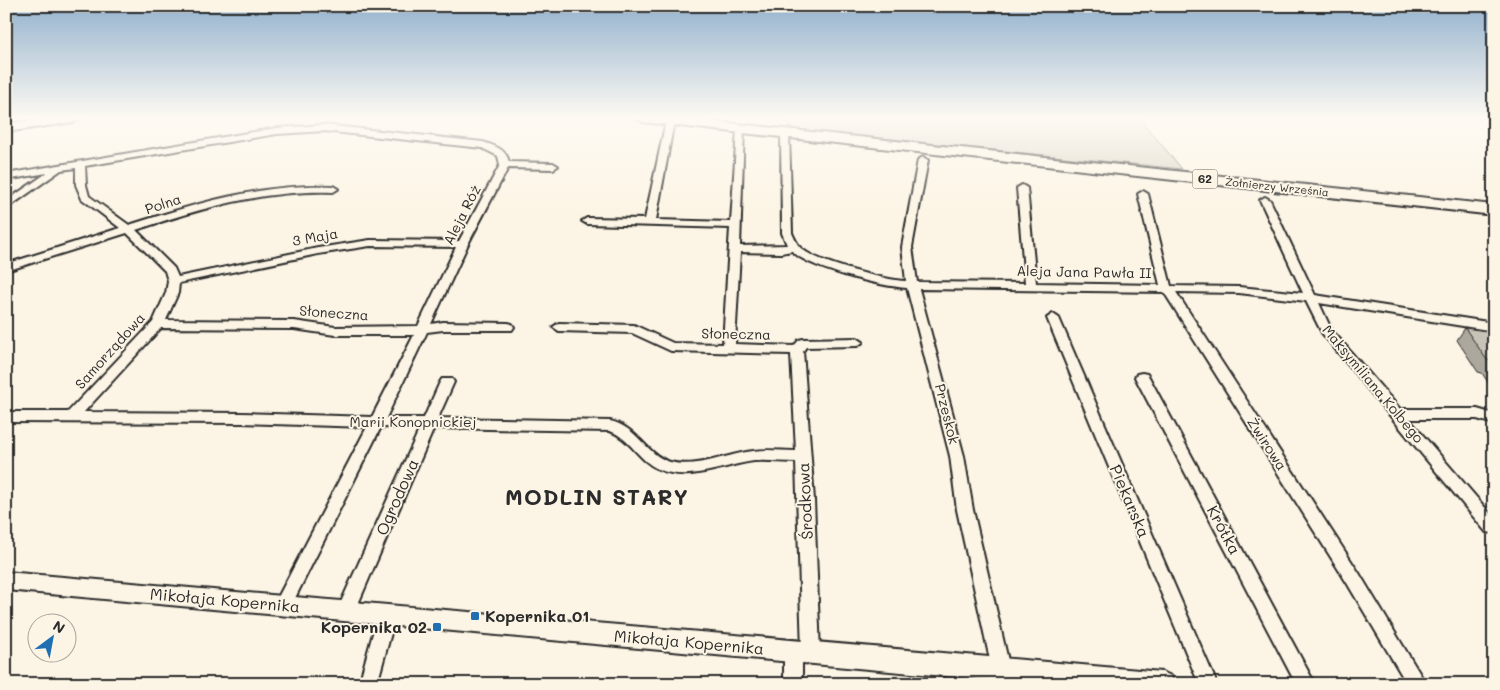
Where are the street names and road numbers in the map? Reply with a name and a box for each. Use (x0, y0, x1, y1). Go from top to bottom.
road number: 62 (1192, 170, 1218, 188)
street label: Żołnierzy Września (1224, 174, 1330, 199)
street label: Aleja Róż (438, 181, 485, 248)
street label: Polna (142, 189, 183, 218)
street label: 3 Maja (291, 223, 339, 250)
street label: Aleja Jana Pawła II (1016, 261, 1152, 282)
street label: Słoneczna (299, 301, 369, 324)
street label: Samorządowa (70, 308, 149, 393)
street label: Maksymiliana Kolbego (1318, 321, 1428, 447)
street label: Słoneczna (701, 323, 771, 344)
street label: Przeskok (931, 381, 964, 446)
street label: Marii Konopnickiej (350, 412, 476, 431)
street label: Żwirowa (1243, 414, 1292, 474)
street label: Ogrodowa (370, 455, 423, 538)
street label: Piekarska (1106, 461, 1155, 541)
street label: Środkowa (792, 462, 817, 540)
street label: Krótka (1203, 502, 1246, 558)
street label: Mikołaja Kopernika (149, 582, 301, 617)
street label: Mikołaja Kopernika (613, 624, 765, 659)

